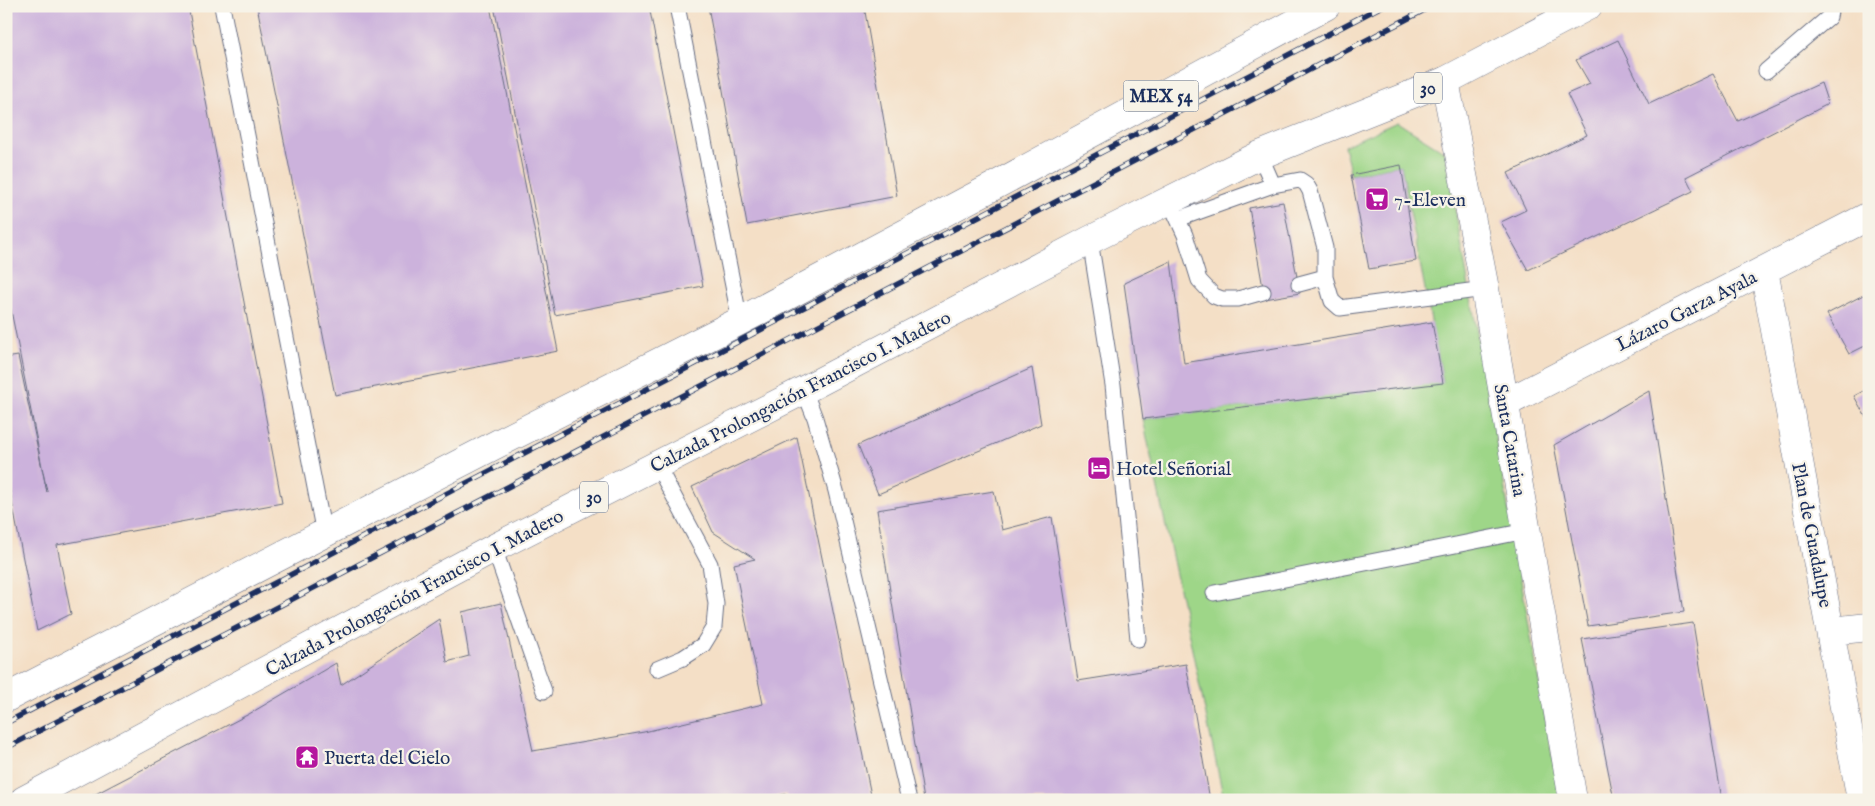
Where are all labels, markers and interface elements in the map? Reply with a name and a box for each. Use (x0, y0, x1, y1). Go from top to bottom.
road number: 30 (1414, 73, 1442, 104)
road number: MEX 54 (1124, 80, 1198, 112)
supermarket icon: 7-Eleven (1364, 186, 1390, 212)
place label: 7-Eleven (1394, 189, 1466, 213)
street label: Lázaro Garza Ayala (1613, 266, 1762, 358)
street label: Calzada Prolongación Francisco I. Madero (647, 306, 955, 479)
street label: Santa Catarina (1487, 382, 1531, 499)
hotel icon: Hotel Señorial (1086, 455, 1112, 481)
place label: Hotel Señorial (1116, 458, 1232, 482)
street label: Plan de Guadalupe (1785, 461, 1837, 610)
road number: 30 (580, 482, 608, 512)
street label: Calzada Prolongación Francisco I. Madero (262, 505, 568, 683)
temple icon: Puerta del Cielo (294, 744, 320, 770)
place label: Puerta del Cielo (324, 747, 450, 771)

